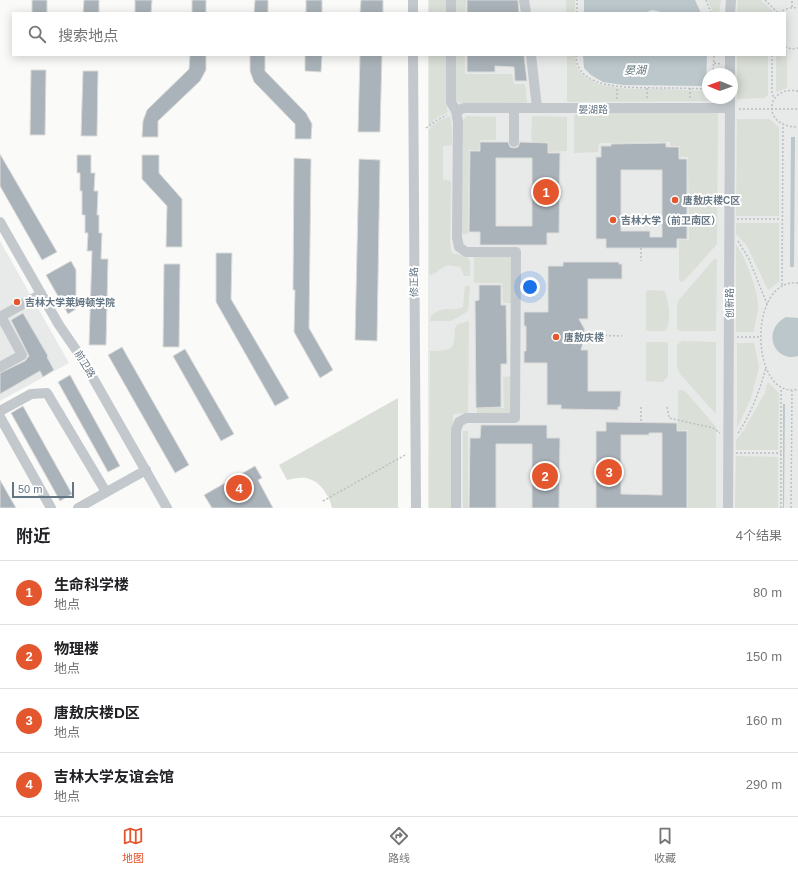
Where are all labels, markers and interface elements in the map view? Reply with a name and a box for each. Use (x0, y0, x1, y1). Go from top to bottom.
search box (12, 12, 786, 56)
icon: search (26, 23, 48, 45)
text: 搜索地点 (58, 27, 118, 44)
water label: 晏湖 (624, 64, 648, 76)
north arrow (702, 68, 738, 104)
street label: 晏湖路 (578, 104, 608, 115)
pin: 1 (533, 177, 559, 207)
marker: 唐敖庆楼C区 (670, 195, 680, 205)
place label: 唐敖庆楼C区 (683, 195, 740, 206)
marker: 吉林大学（前卫南区） (608, 215, 618, 225)
place label: 吉林大学（前卫南区） (621, 215, 721, 226)
street label: 修正路 (408, 267, 420, 298)
your location (520, 277, 540, 297)
street label: 创新路 (724, 288, 735, 318)
place label: 吉林大学莱姆顿学院 (25, 296, 115, 308)
marker: 吉林大学莱姆顿学院 (12, 297, 22, 307)
marker: 唐敖庆楼 (551, 332, 561, 342)
place label: 唐敖庆楼 (564, 332, 604, 343)
street label: 前卫路 (73, 348, 97, 380)
pin: 3 (596, 457, 622, 487)
pin: 2 (532, 461, 558, 491)
pin: 4 (226, 473, 252, 503)
scale bar (12, 480, 74, 499)
text: 50 m (18, 483, 42, 495)
text: 附近 (16, 527, 50, 546)
text: 4个结果 (736, 528, 782, 543)
text: 生命科学楼 (54, 576, 129, 593)
text: 1 (25, 585, 33, 600)
text: 80 m (753, 585, 782, 600)
text: 地点 (54, 597, 80, 612)
text: 物理楼 (54, 640, 99, 657)
text: 2 (25, 649, 33, 664)
text: 150 m (746, 649, 782, 664)
text: 地点 (54, 661, 80, 676)
text: 唐敖庆楼D区 (54, 704, 140, 721)
text: 3 (25, 713, 33, 728)
text: 160 m (746, 713, 782, 728)
text: 地点 (54, 725, 80, 740)
text: 吉林大学友谊会馆 (54, 768, 174, 785)
text: 4 (25, 777, 33, 792)
text: 290 m (746, 777, 782, 792)
text: 地点 (54, 789, 80, 804)
tab: 地图 (122, 825, 144, 865)
tab: 路线 (388, 825, 410, 865)
tab: 收藏 (654, 825, 676, 865)

